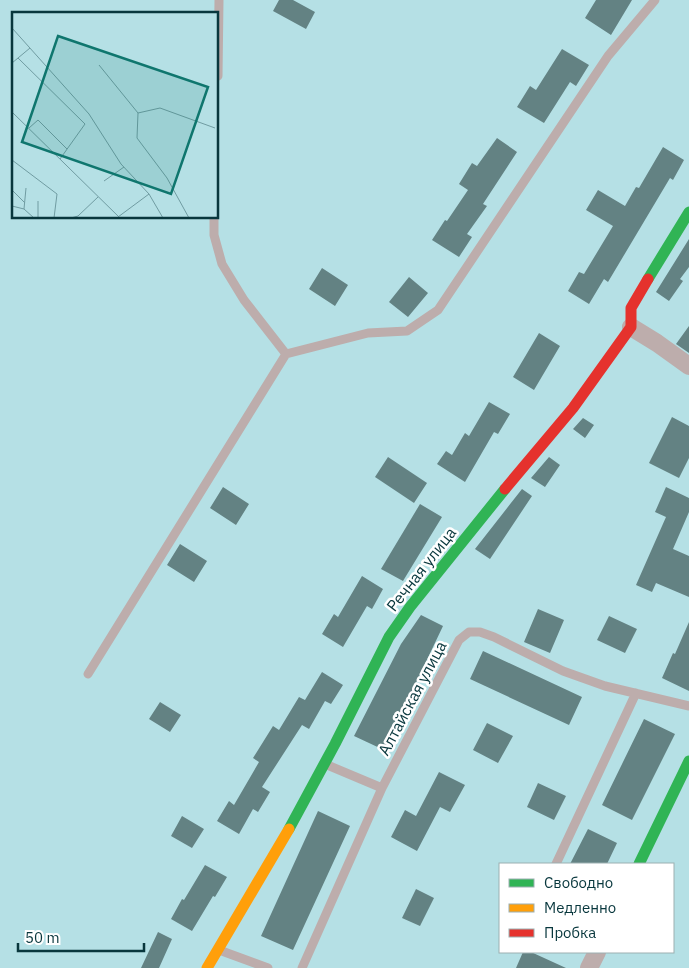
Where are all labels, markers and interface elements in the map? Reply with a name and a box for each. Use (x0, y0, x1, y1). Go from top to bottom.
inset map (12, 12, 219, 219)
street label: Речная улица (382, 523, 460, 615)
street label: Алтайская улица (373, 637, 451, 759)
legend (499, 863, 674, 953)
text: Свободно (544, 873, 613, 892)
text: Медленно (544, 898, 616, 917)
scale bar (18, 920, 144, 952)
text: Пробка (544, 923, 596, 942)
text: 50 m (25, 928, 60, 947)

